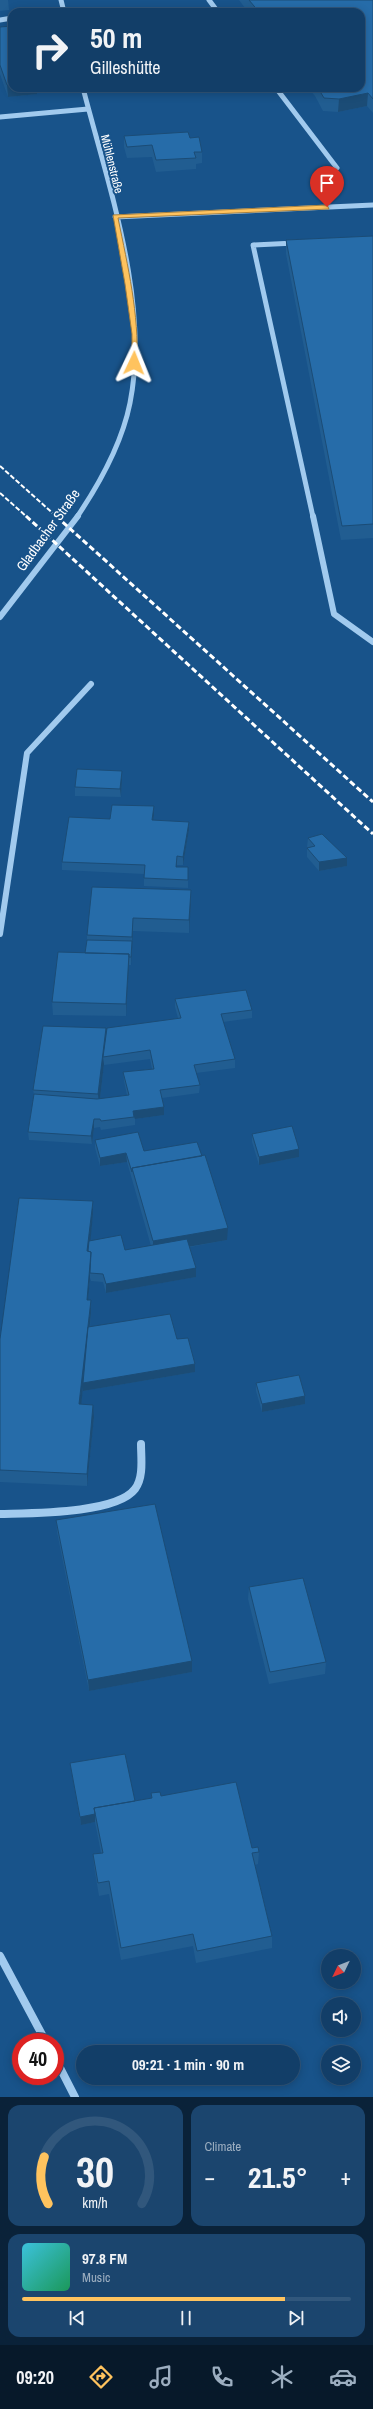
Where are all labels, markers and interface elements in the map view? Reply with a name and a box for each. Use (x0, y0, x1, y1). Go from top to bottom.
text: 50 m (90, 19, 142, 57)
icon: right (24, 24, 76, 76)
text: Gilleshütte (90, 55, 161, 80)
street label: Mühlenstraße (97, 133, 127, 195)
pin (310, 166, 344, 207)
icon: arrive (316, 172, 338, 194)
position arrow (113, 342, 155, 384)
street label: Gladbacher Straße (12, 485, 84, 575)
north arrow (321, 1949, 361, 1989)
map controls (321, 1949, 361, 2085)
button: sound (321, 1997, 361, 2037)
speed limit sign: 40 (12, 2033, 64, 2085)
button: layers (321, 2045, 361, 2085)
text: 09:21 · 1 min · 90 m (132, 2054, 244, 2075)
text: Climate (205, 2138, 241, 2155)
text: 30 (76, 2143, 114, 2199)
text: 21.5° (248, 2157, 308, 2197)
text: − (205, 2162, 215, 2192)
text: + (340, 2162, 351, 2192)
text: km/h (83, 2192, 108, 2211)
text: 97.8 FM (82, 2248, 127, 2269)
text: Music (82, 2269, 110, 2286)
icon: previous (66, 2307, 88, 2329)
icon: pause (175, 2307, 197, 2329)
icon: next (285, 2307, 307, 2329)
icon: directions (87, 2363, 115, 2391)
icon: music (147, 2363, 175, 2391)
icon: phone (208, 2363, 236, 2391)
icon: climate (268, 2363, 296, 2391)
icon: car (329, 2363, 357, 2391)
text: 09:20 (16, 2365, 54, 2390)

